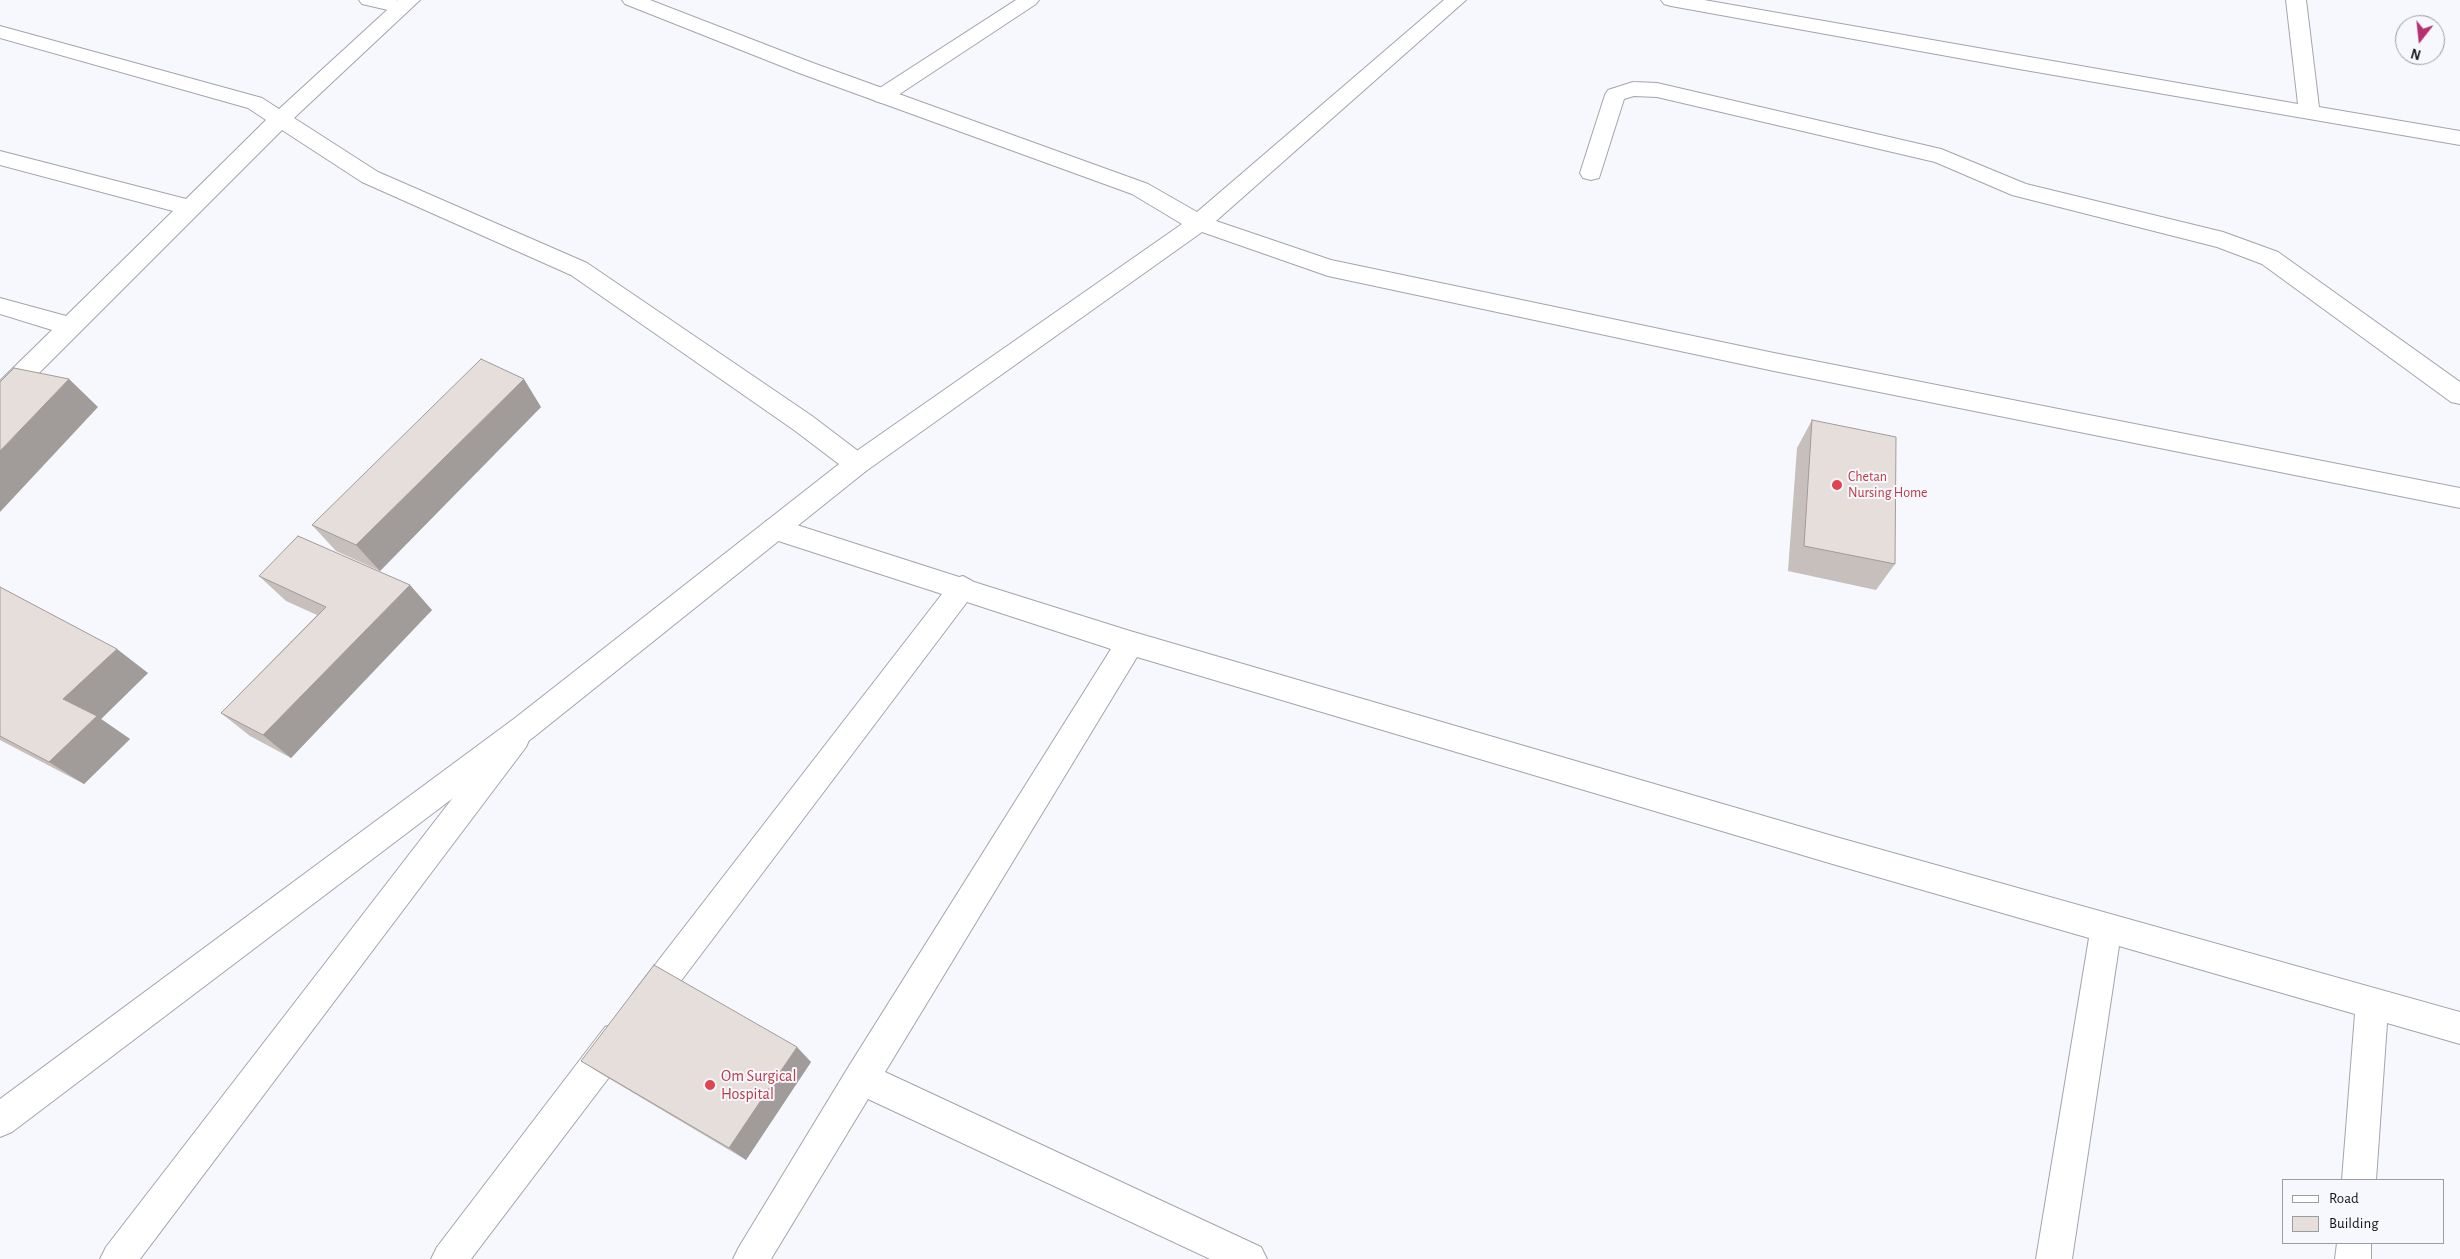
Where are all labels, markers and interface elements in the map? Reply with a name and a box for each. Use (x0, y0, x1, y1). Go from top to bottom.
north arrow (2395, 15, 2445, 65)
text: N (2410, 45, 2423, 62)
place label: Chetan Nursing Home (1848, 469, 1928, 502)
marker: Chetan Nursing Home (1830, 478, 1844, 492)
place label: Om Surgical Hospital (721, 1066, 796, 1104)
marker: Om Surgical Hospital (703, 1078, 717, 1092)
legend (2282, 1179, 2445, 1244)
text: Road (2329, 1191, 2359, 1206)
text: Building (2329, 1216, 2379, 1231)

